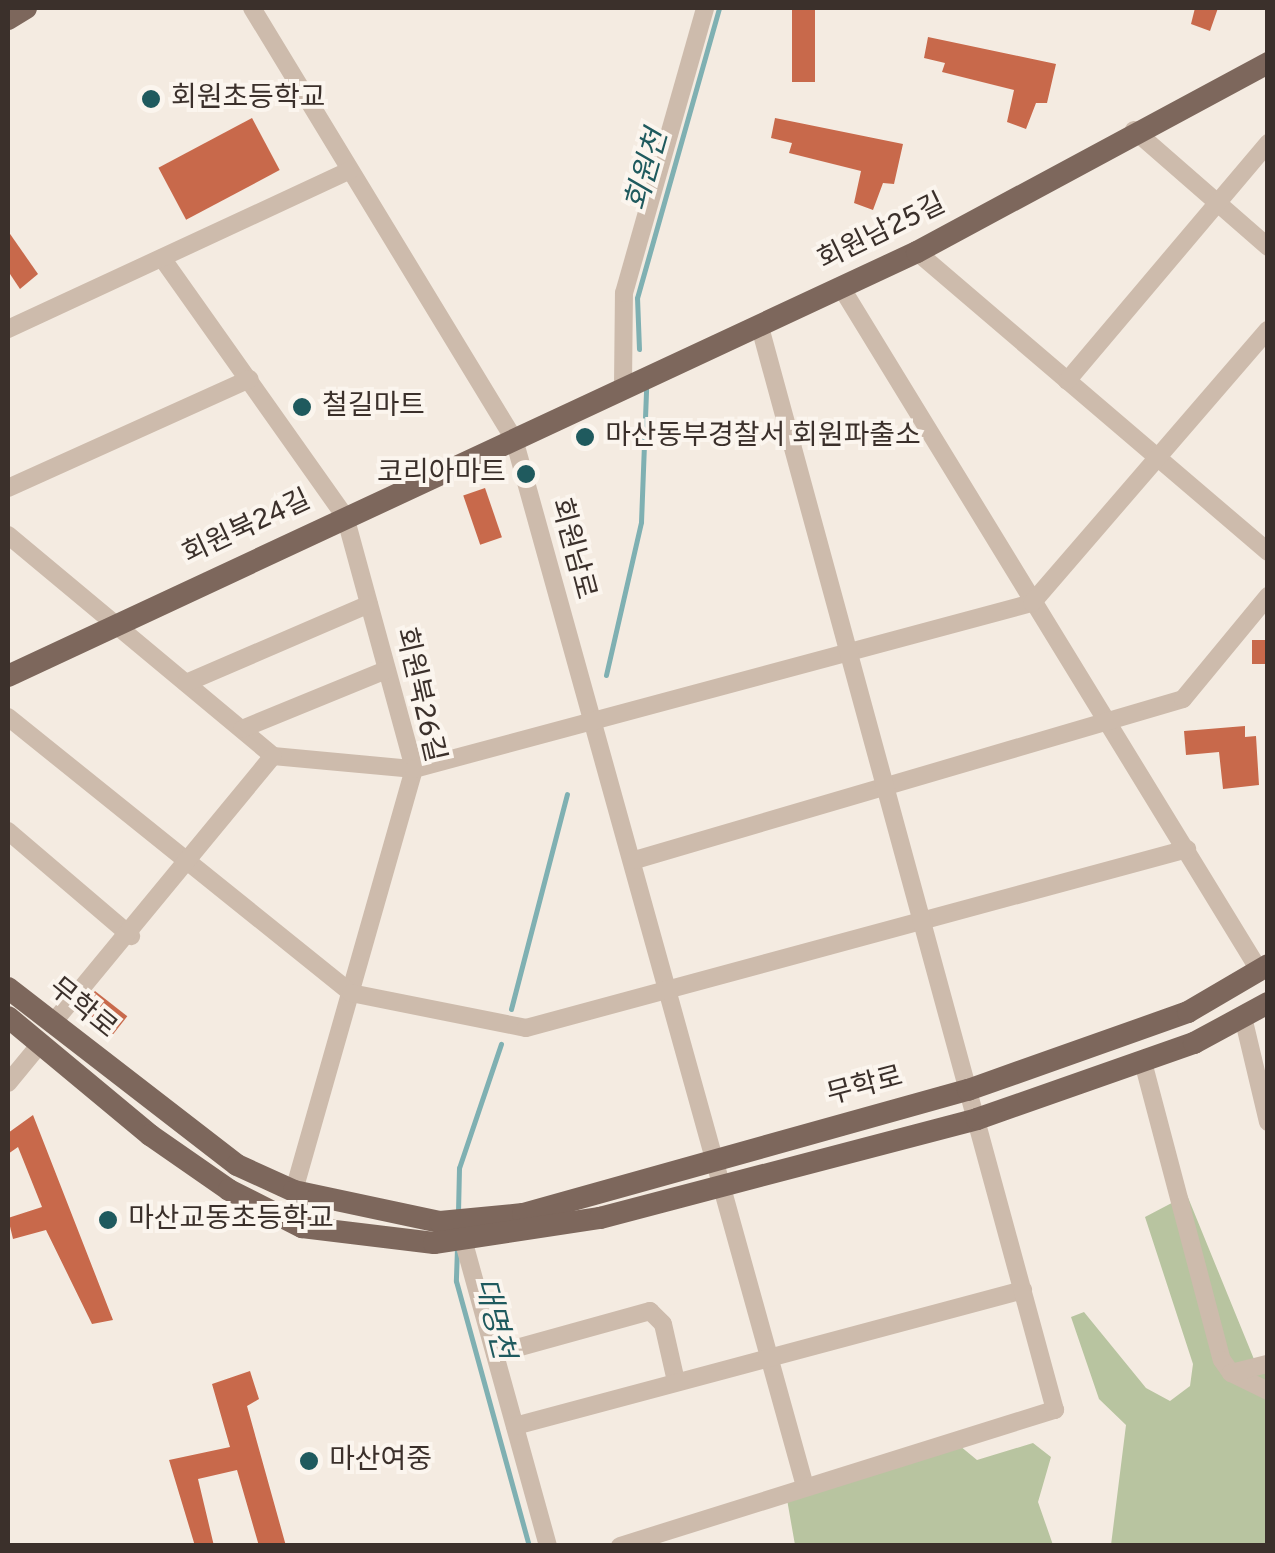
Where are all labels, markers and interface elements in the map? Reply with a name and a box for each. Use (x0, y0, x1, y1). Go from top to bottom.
place label: 회원초등학교 (171, 82, 326, 116)
marker: 회원초등학교 (140, 88, 162, 110)
water label: 회원천 (620, 126, 678, 216)
street label: 회원남25길 (813, 188, 951, 278)
place label: 철길마트 (322, 390, 425, 424)
marker: 철길마트 (291, 396, 313, 418)
place label: 마산동부경찰서 회원파출소 (605, 420, 921, 454)
marker: 마산동부경찰서 회원파출소 (574, 426, 596, 448)
place label: 코리아마트 (377, 457, 506, 491)
marker: 코리아마트 (515, 463, 537, 485)
street label: 회원북24길 (178, 484, 316, 572)
street label: 회원남로 (542, 495, 602, 603)
street label: 회원북26길 (387, 625, 451, 765)
street label: 무학로 (41, 972, 123, 1046)
street label: 무학로 (823, 1061, 907, 1113)
place label: 마산교동초등학교 (128, 1203, 334, 1237)
marker: 마산교동초등학교 (97, 1209, 119, 1231)
water label: 대명천 (465, 1274, 519, 1364)
place label: 마산여중 (329, 1444, 432, 1478)
marker: 마산여중 (298, 1450, 320, 1472)

